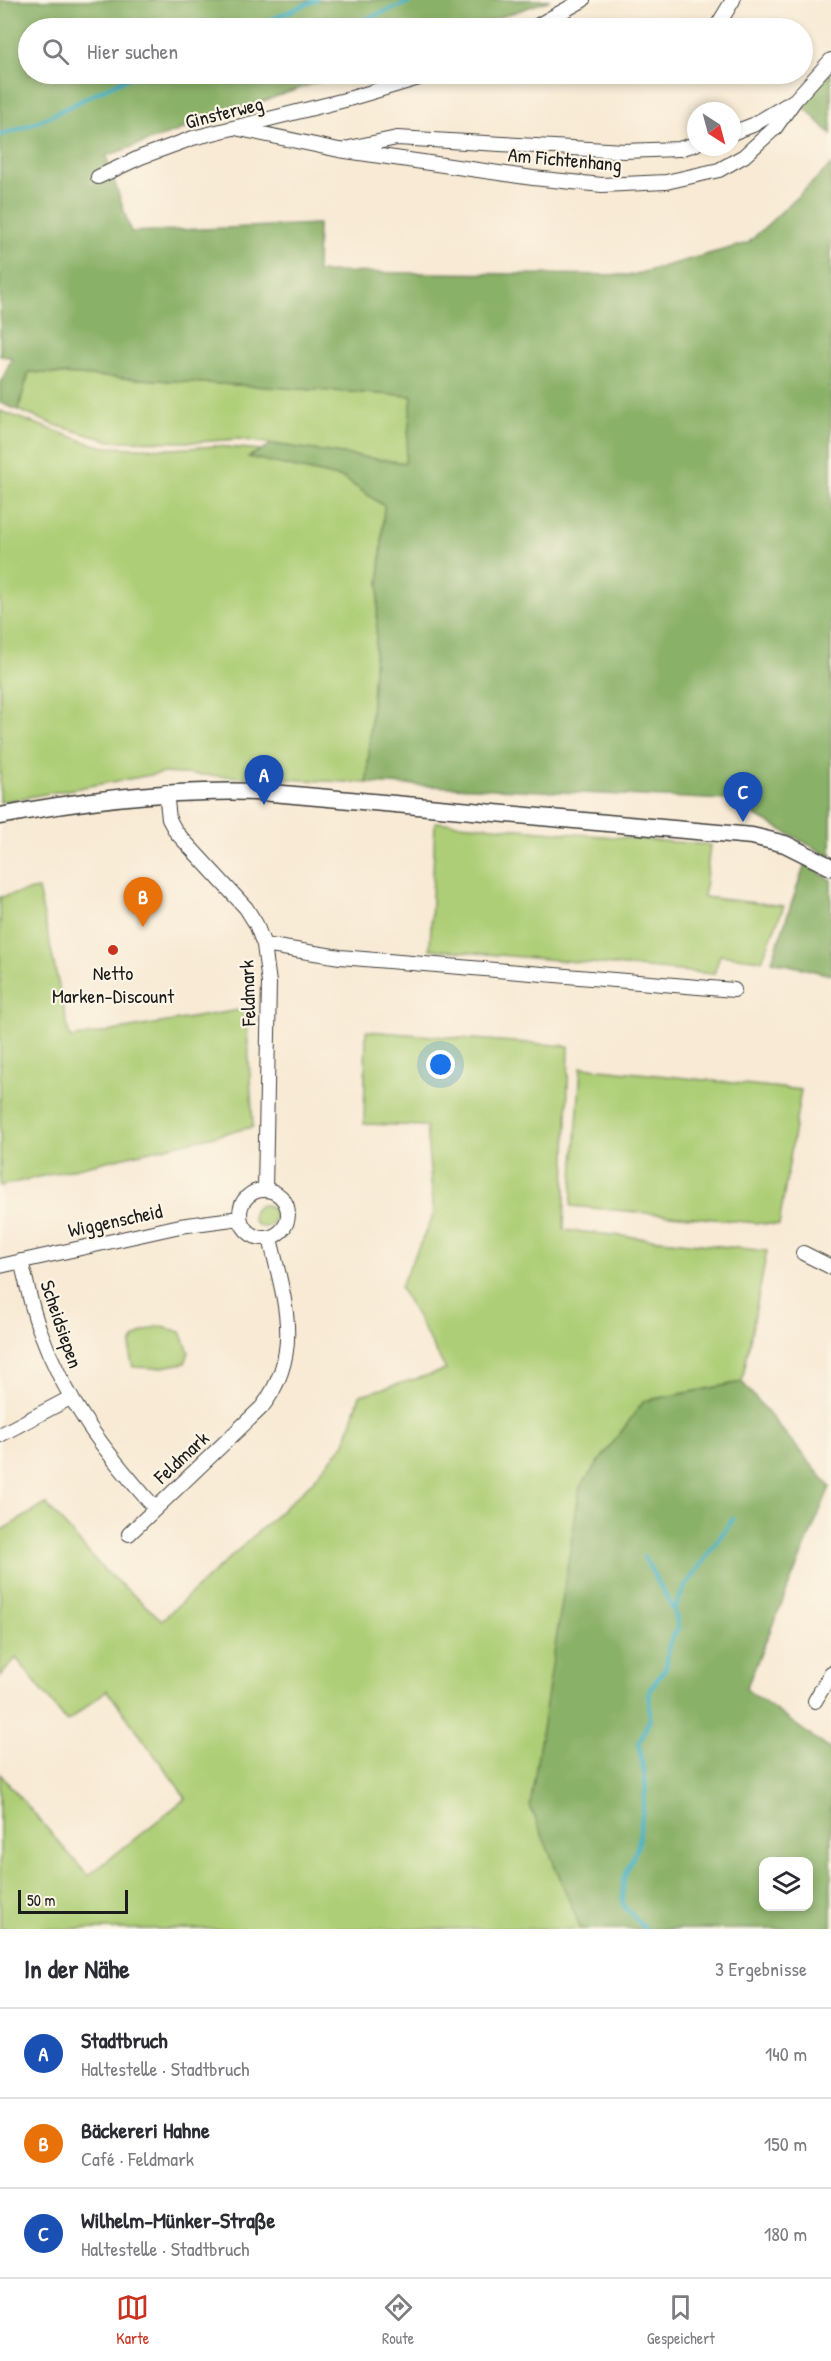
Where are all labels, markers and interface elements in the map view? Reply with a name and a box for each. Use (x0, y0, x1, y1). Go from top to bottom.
search box (18, 18, 813, 84)
icon: search (39, 35, 72, 68)
text: Hier suchen (87, 36, 178, 66)
street label: Ginsterweg (182, 89, 266, 135)
north arrow (687, 102, 741, 156)
street label: Am Fichtenhang (507, 141, 623, 177)
pin: A (244, 756, 284, 805)
pin: C (724, 772, 762, 822)
pin: B (124, 878, 162, 927)
marker: Netto Marken-Discount (106, 943, 120, 957)
place label: Netto Marken-Discount (52, 959, 175, 1009)
street label: Feldmark (232, 960, 262, 1027)
your location (426, 1050, 455, 1079)
street label: Wiggenscheid (65, 1197, 165, 1243)
street label: Scheidsiepen (34, 1276, 90, 1372)
street label: Feldmark (147, 1425, 214, 1490)
map controls (759, 1857, 813, 1911)
button: layers (759, 1857, 813, 1911)
scale bar (18, 1887, 128, 1914)
text: 50 m (27, 1889, 56, 1911)
text: In der Nähe (24, 1951, 130, 1986)
text: 3 Ergebnisse (715, 1955, 807, 1982)
text: Stadtbruch (81, 2025, 168, 2055)
text: A (39, 2040, 48, 2067)
text: 140 m (765, 2040, 807, 2067)
text: Haltestelle · Stadtbruch (81, 2055, 249, 2082)
text: Bäckereri Hahne (81, 2115, 210, 2145)
text: B (38, 2130, 49, 2157)
text: 150 m (764, 2130, 807, 2157)
text: Café · Feldmark (81, 2145, 194, 2172)
text: Wilhelm-Münker-Straße (81, 2205, 275, 2235)
text: C (38, 2220, 49, 2247)
text: 180 m (764, 2220, 807, 2247)
text: Haltestelle · Stadtbruch (81, 2235, 249, 2262)
tab: Karte (116, 2291, 149, 2349)
tab: Route (382, 2291, 415, 2349)
tab: Gespeichert (647, 2291, 715, 2349)

